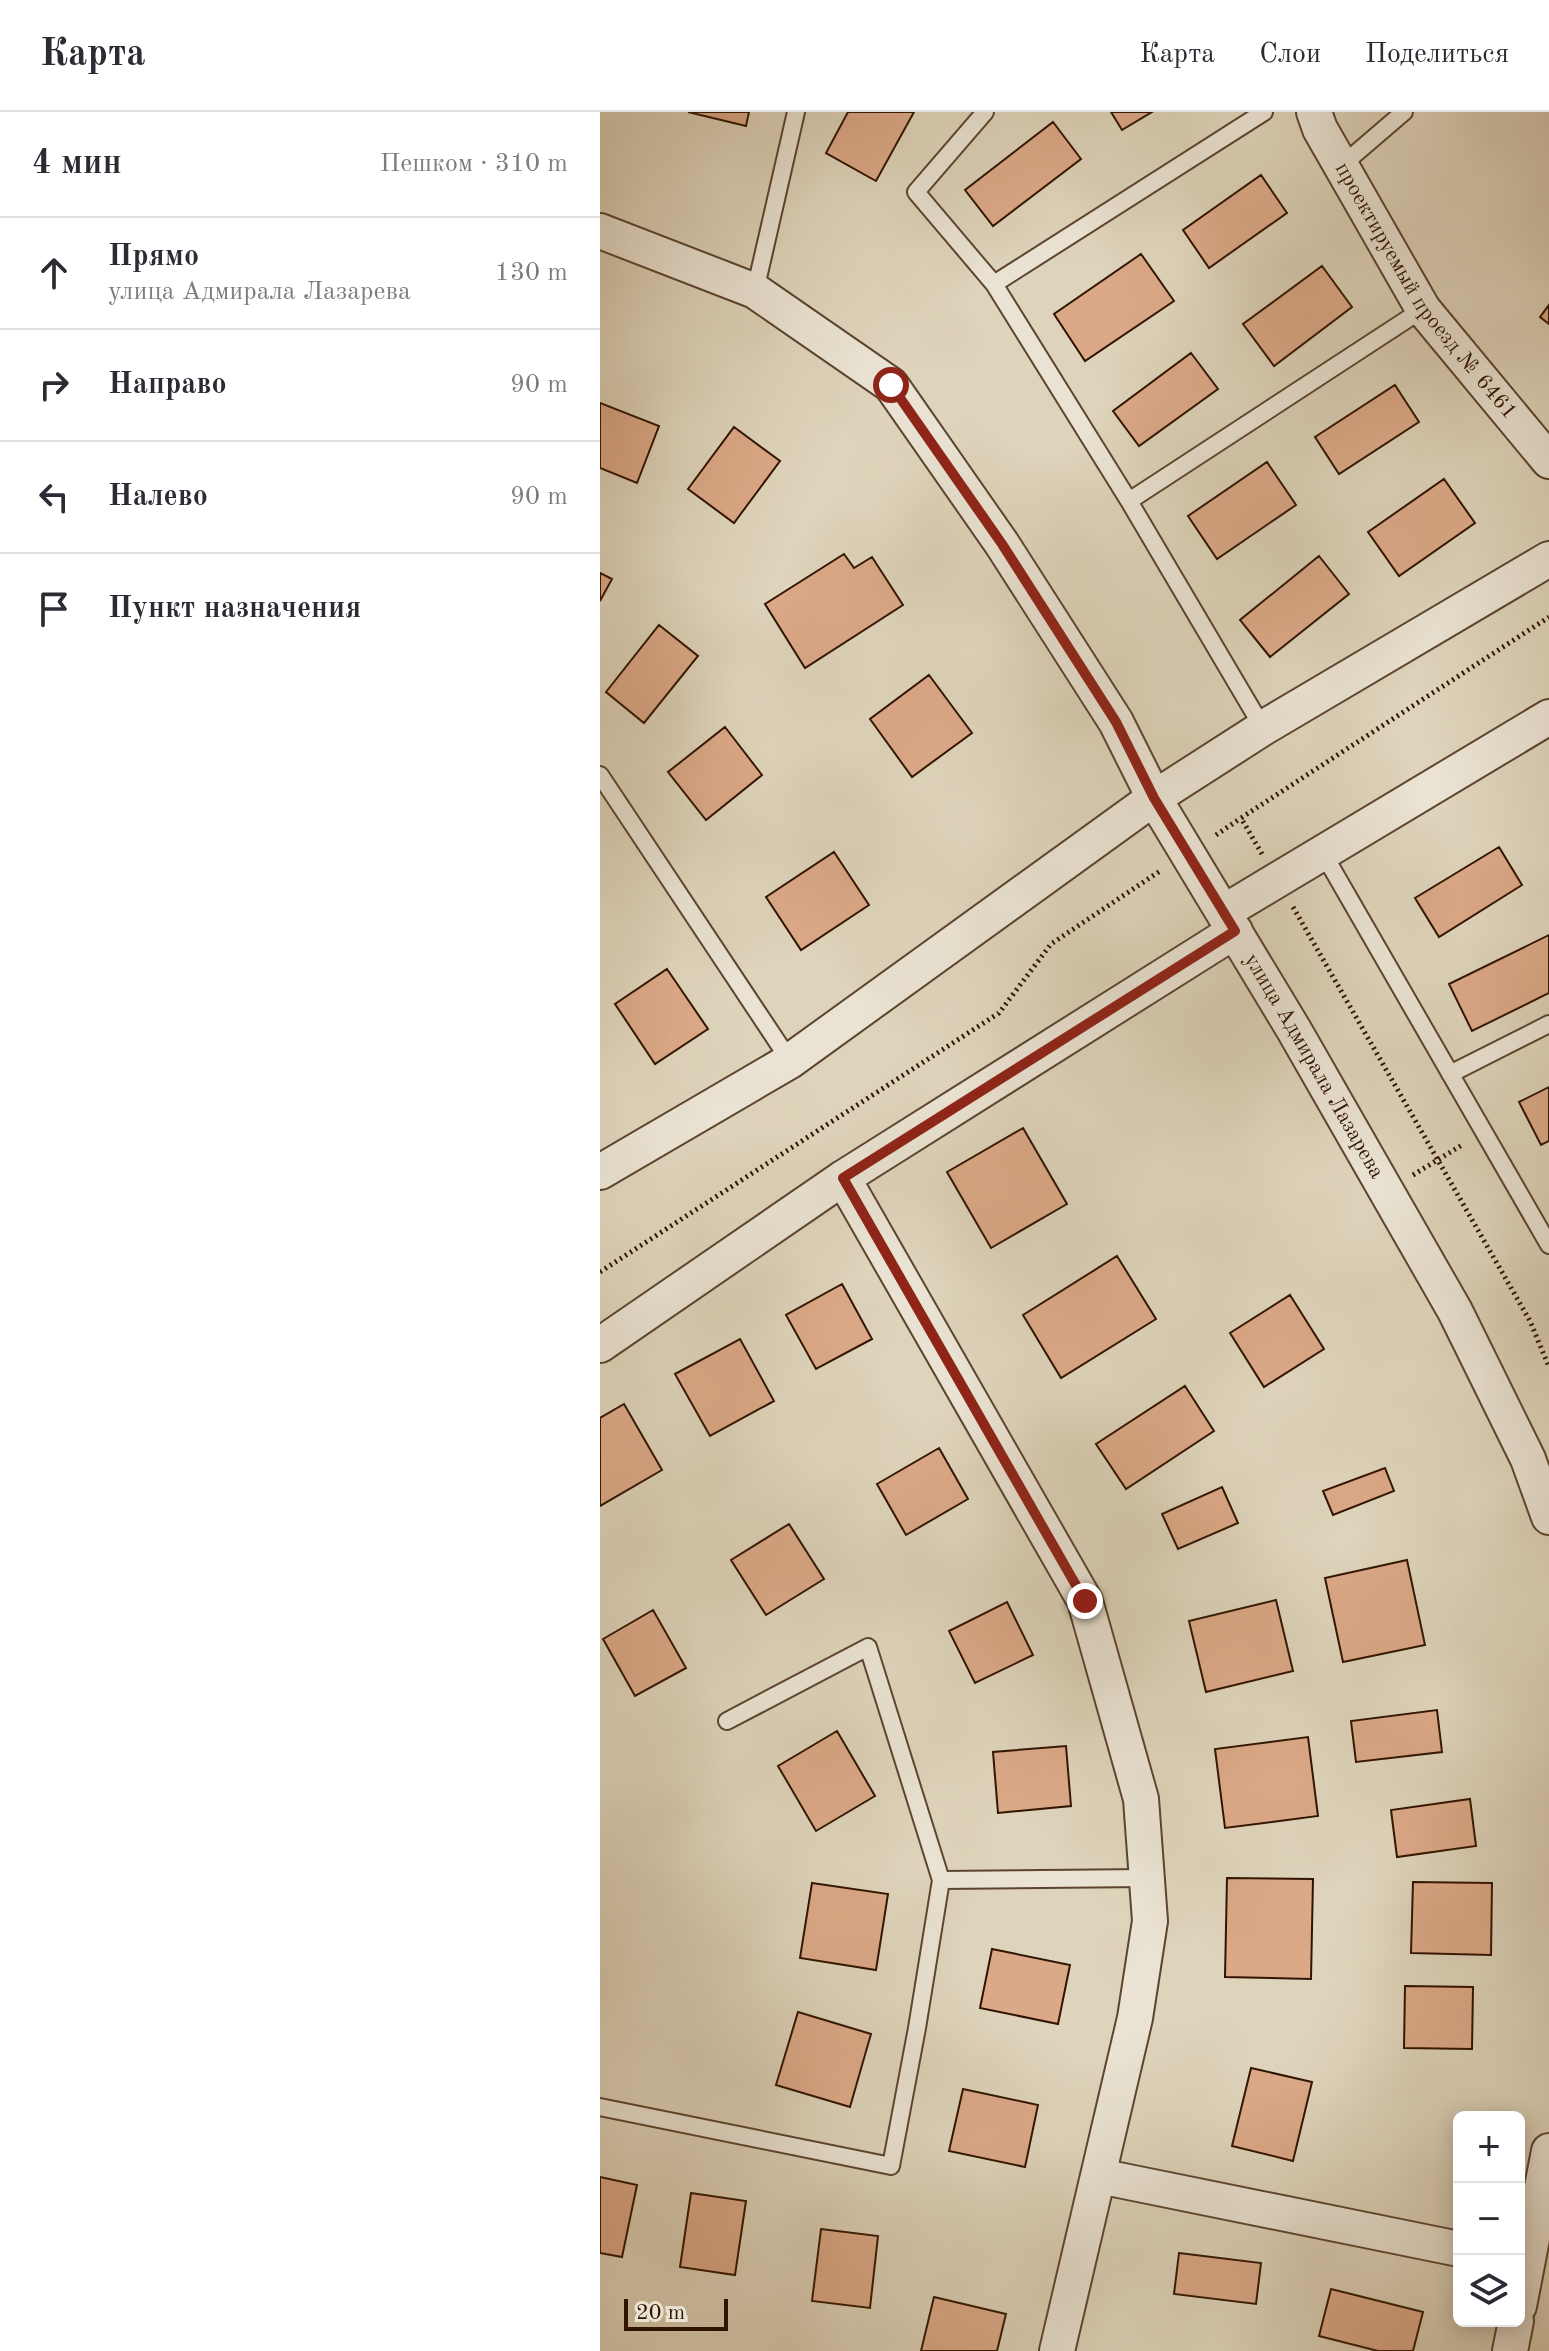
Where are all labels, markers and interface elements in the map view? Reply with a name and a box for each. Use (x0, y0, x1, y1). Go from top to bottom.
text: Карта (40, 36, 146, 74)
text: Карта (1139, 41, 1215, 69)
text: Слои (1259, 41, 1321, 69)
text: Поделиться (1365, 41, 1509, 69)
text: 4 мин (32, 147, 122, 181)
text: Пешком · 310 m (380, 151, 568, 177)
street label: проектируемый проезд № 6461 (1331, 159, 1521, 424)
text: Прямо (108, 242, 199, 272)
icon: ahead (32, 251, 76, 295)
text: 130 m (495, 260, 568, 286)
text: улица Адмирала Лазарева (108, 279, 411, 305)
icon: right (32, 363, 76, 407)
route start (873, 367, 909, 403)
text: Направо (108, 370, 227, 400)
text: 90 m (510, 372, 568, 398)
icon: left (32, 475, 76, 519)
text: Налево (108, 482, 208, 512)
text: 90 m (510, 484, 568, 510)
icon: arrive (32, 587, 76, 631)
text: Пункт назначения (108, 594, 361, 624)
street label: улица Адмирала Лазарева (1240, 950, 1388, 1183)
route end (1067, 1583, 1103, 1619)
map controls (1453, 2111, 1525, 2327)
button: + (1453, 2111, 1525, 2183)
button: − (1453, 2183, 1525, 2255)
button: layers (1453, 2255, 1525, 2327)
scale bar (624, 2295, 728, 2331)
text: 20 m (636, 2302, 685, 2324)

